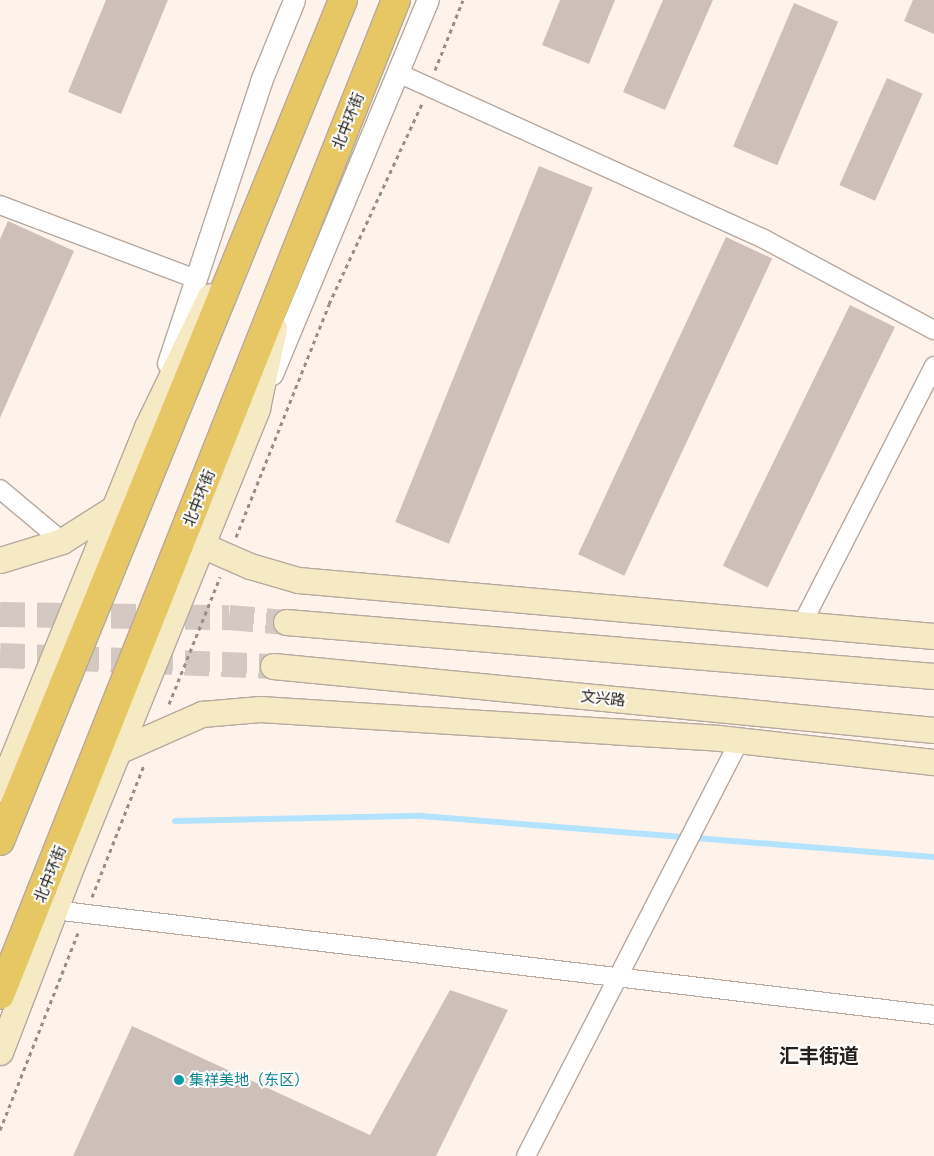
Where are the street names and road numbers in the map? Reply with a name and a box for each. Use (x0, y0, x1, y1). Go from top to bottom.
street label: 北中环街 (328, 90, 368, 152)
street label: 北中环街 (179, 467, 219, 529)
street label: 文兴路 (580, 687, 626, 709)
street label: 北中环街 (30, 843, 70, 905)

